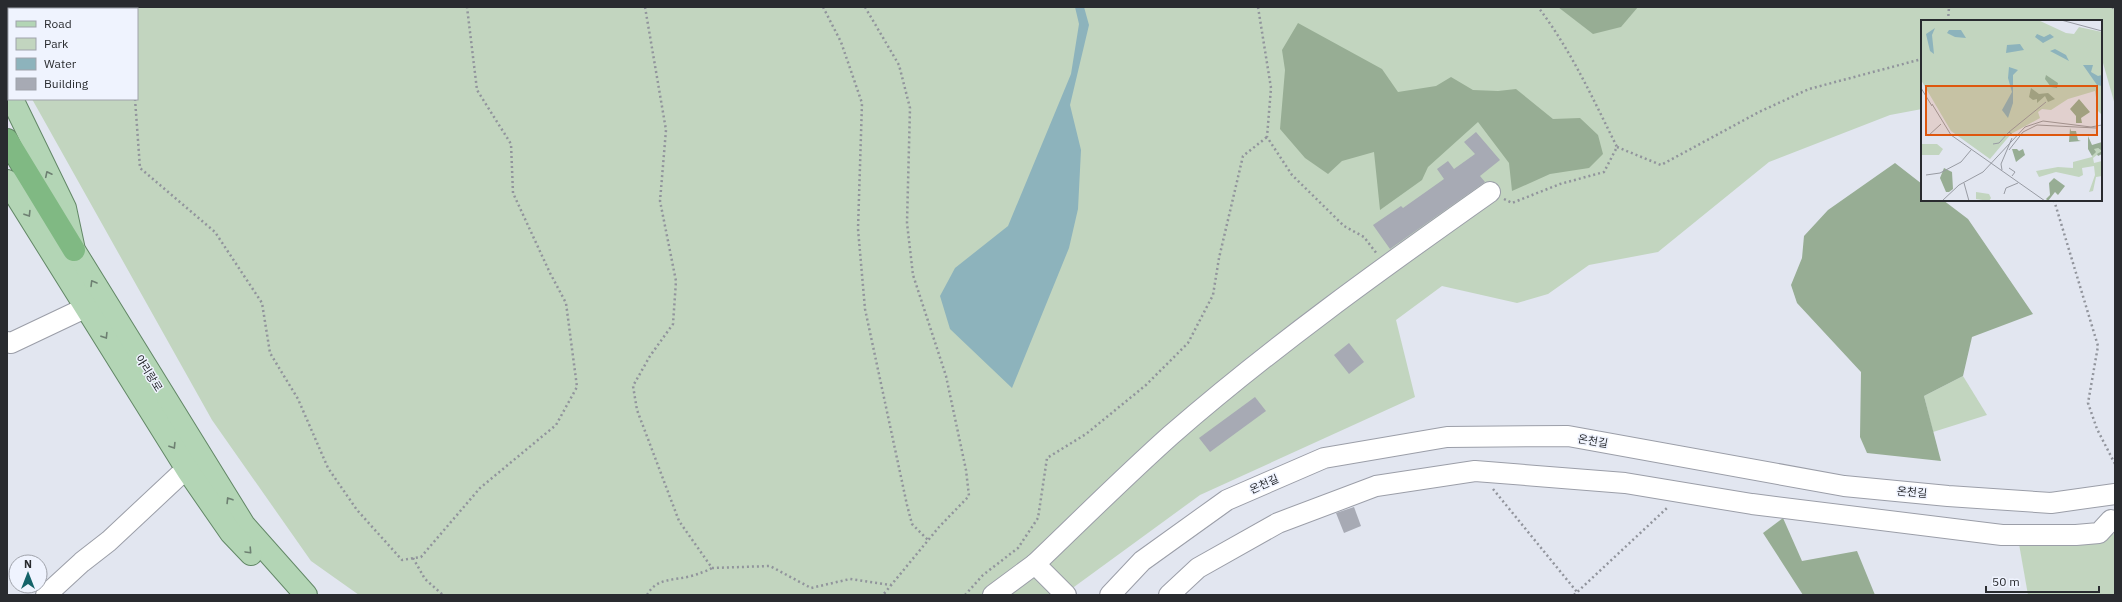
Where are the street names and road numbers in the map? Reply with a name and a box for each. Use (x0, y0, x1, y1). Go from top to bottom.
street label: 아리랑로 (132, 352, 166, 394)
street label: 온천길 (1577, 431, 1609, 451)
street label: 온천길 (1247, 471, 1281, 497)
street label: 온천길 (1896, 484, 1928, 500)

